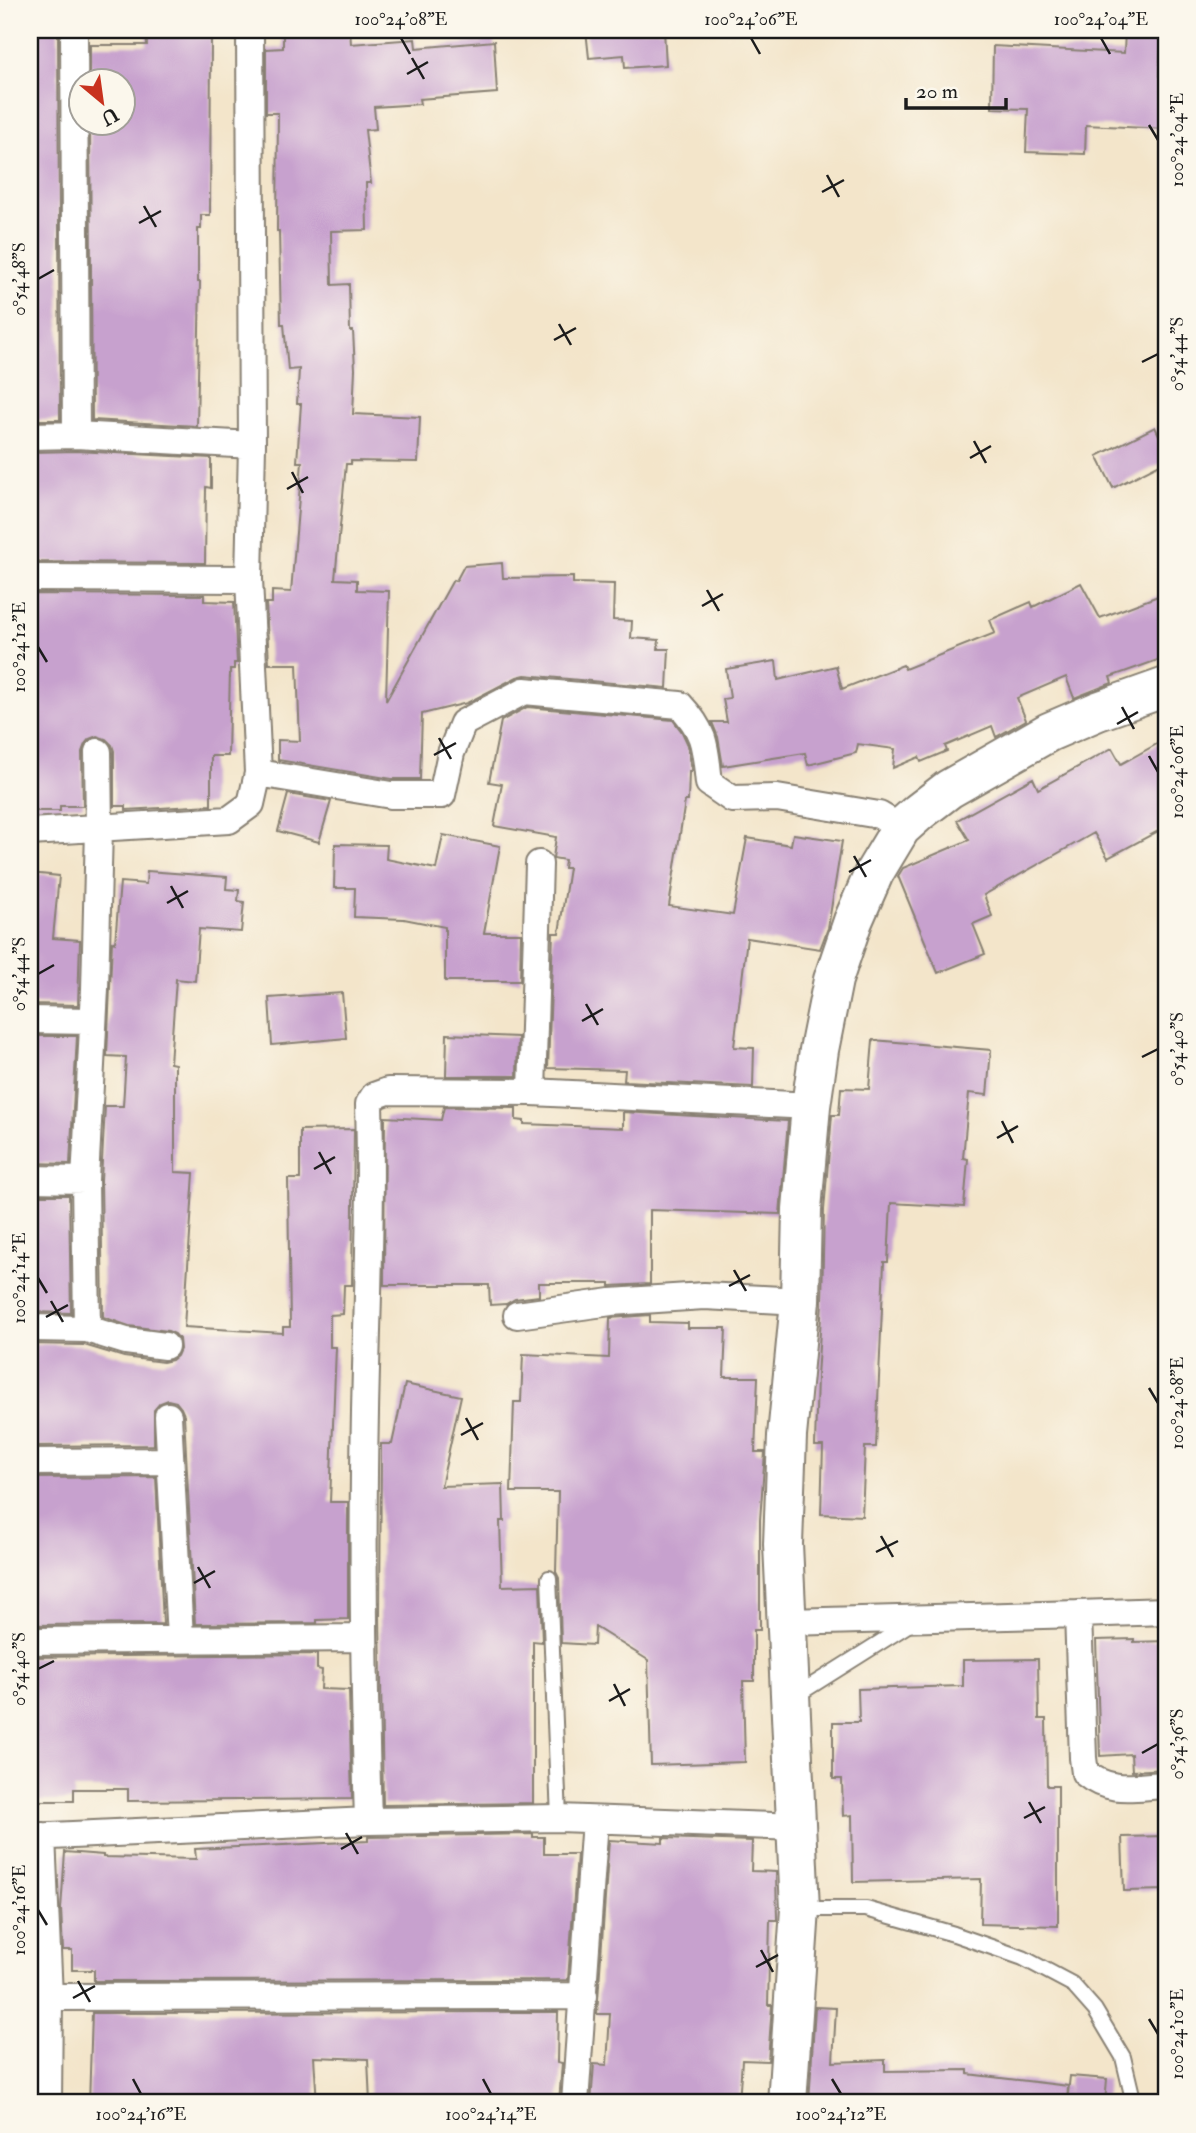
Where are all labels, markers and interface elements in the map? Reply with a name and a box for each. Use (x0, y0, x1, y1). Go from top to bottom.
text: 100°24'08"E (354, 8, 448, 31)
text: 100°24'06"E (704, 8, 798, 31)
text: 100°24'04"E (1054, 8, 1148, 31)
north arrow (66, 66, 136, 136)
scale bar (906, 66, 1005, 110)
text: 20 m (916, 78, 958, 105)
text: 100°24'04"E (1166, 93, 1189, 187)
text: U (97, 102, 123, 130)
text: 0°54'48"S (8, 242, 31, 316)
text: 0°54'44"S (1166, 317, 1189, 391)
text: 100°24'12"E (8, 602, 31, 692)
text: 100°24'06"E (1166, 725, 1189, 819)
text: 0°54'44"S (8, 937, 31, 1011)
text: 0°54'40"S (1166, 1012, 1189, 1086)
text: 100°24'14"E (8, 1232, 31, 1324)
text: 100°24'08"E (1166, 1356, 1189, 1450)
text: 0°54'40"S (8, 1632, 31, 1706)
text: 0°54'36"S (1166, 1708, 1189, 1780)
text: 100°24'16"E (8, 1865, 31, 1955)
text: 100°24'10"E (1166, 1989, 1189, 2079)
text: 100°24'16"E (96, 2103, 186, 2126)
text: 100°24'14"E (445, 2103, 537, 2126)
text: 100°24'12"E (796, 2103, 887, 2126)

